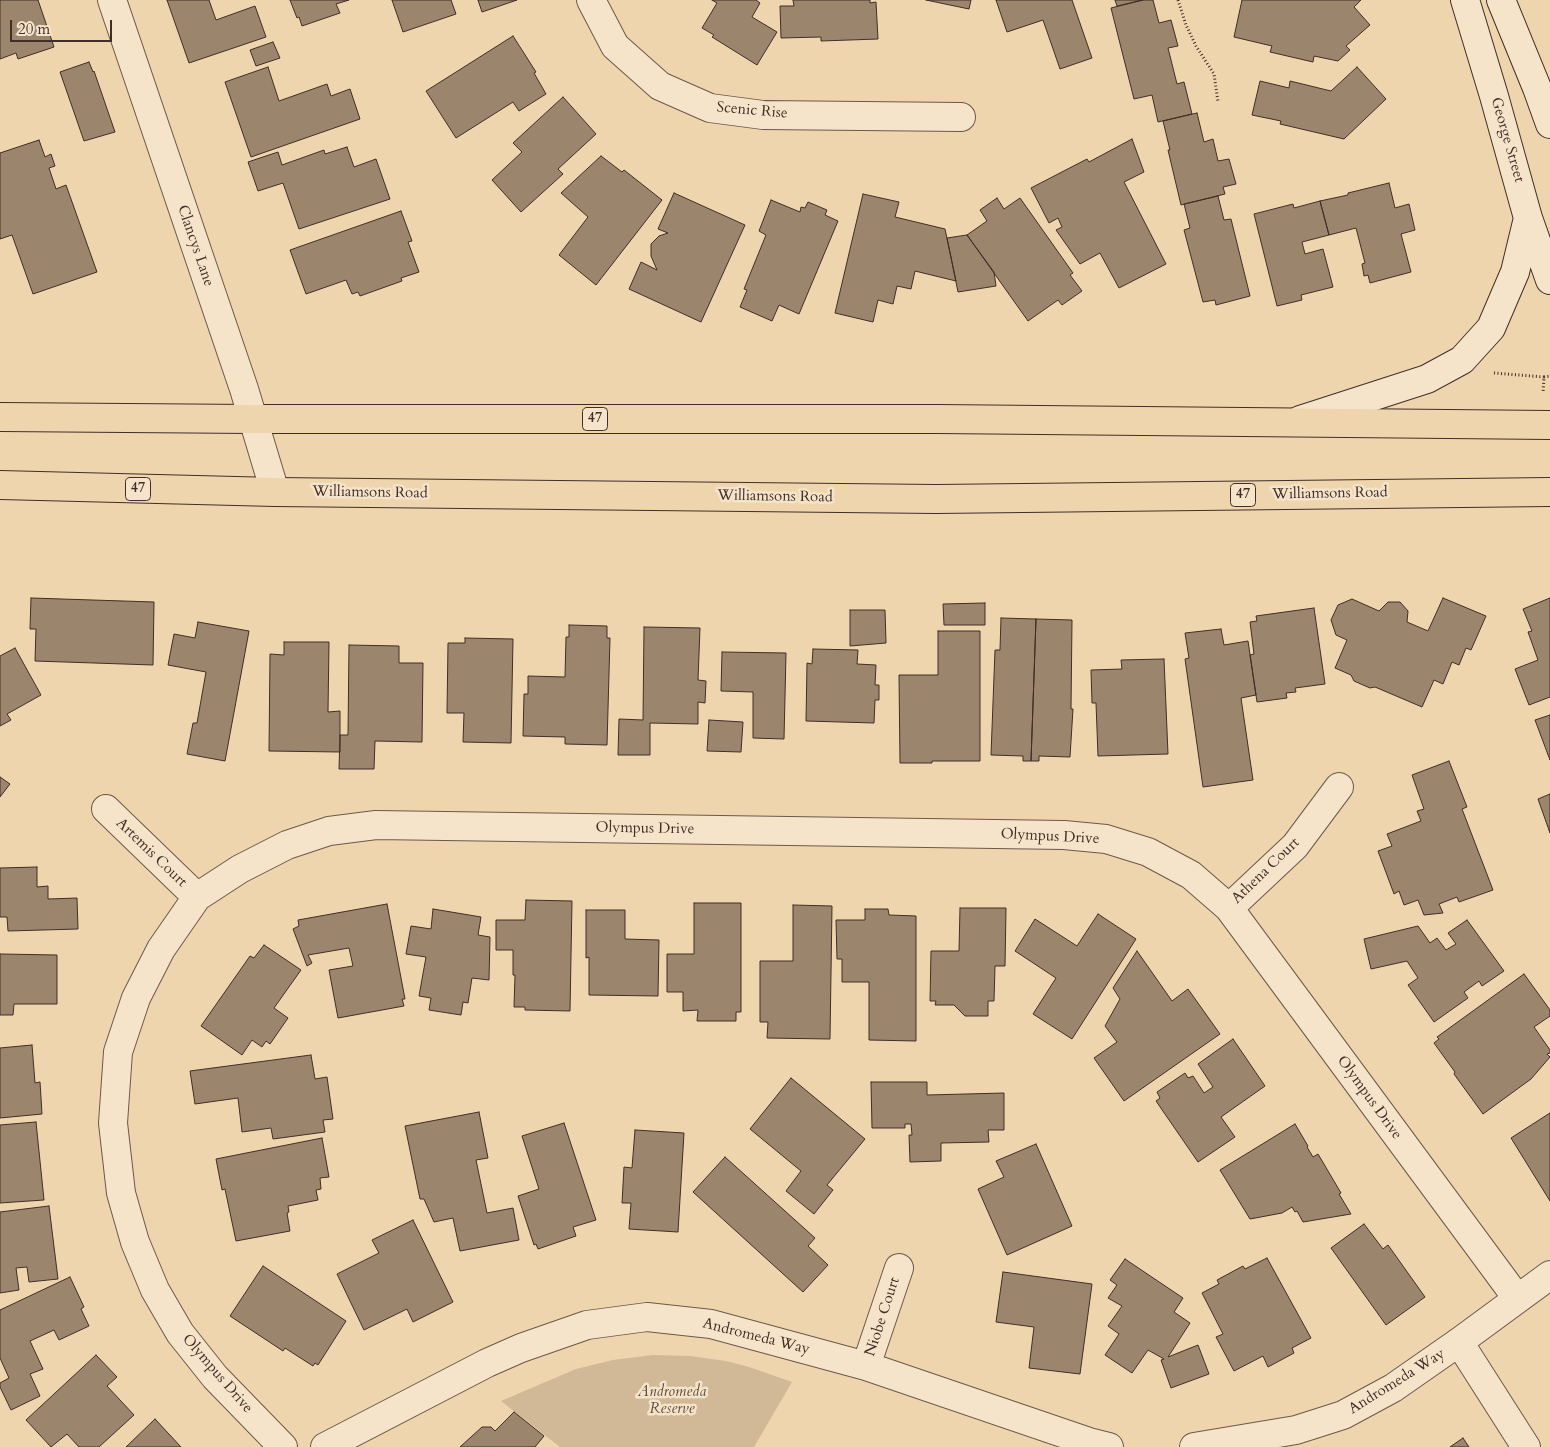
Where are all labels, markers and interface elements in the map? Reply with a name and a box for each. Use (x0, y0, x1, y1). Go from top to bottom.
scale bar (12, 10, 115, 42)
text: 20 m (18, 19, 50, 39)
street label: George Street (1486, 95, 1528, 185)
street label: Scenic Rise (716, 99, 788, 123)
street label: Clancys Lane (173, 203, 217, 289)
road number: 47 (582, 408, 608, 430)
road number: 47 (126, 478, 150, 500)
street label: Williamsons Road (312, 483, 428, 503)
road number: 47 (1230, 484, 1256, 506)
street label: Williamsons Road (1272, 484, 1388, 504)
street label: Williamsons Road (717, 487, 833, 507)
street label: Artemis Court (112, 815, 190, 891)
street label: Olympus Drive (595, 819, 695, 839)
street label: Olympus Drive (1000, 825, 1100, 849)
street label: Athena Court (1228, 834, 1304, 908)
street label: Olympus Drive (1333, 1053, 1405, 1143)
street label: Niobe Court (862, 1275, 904, 1359)
street label: Andromeda Way (701, 1315, 811, 1359)
street label: Olympus Drive (178, 1331, 256, 1417)
street label: Andromeda Way (1346, 1345, 1448, 1419)
park label: Andromeda Reserve (638, 1384, 706, 1419)

